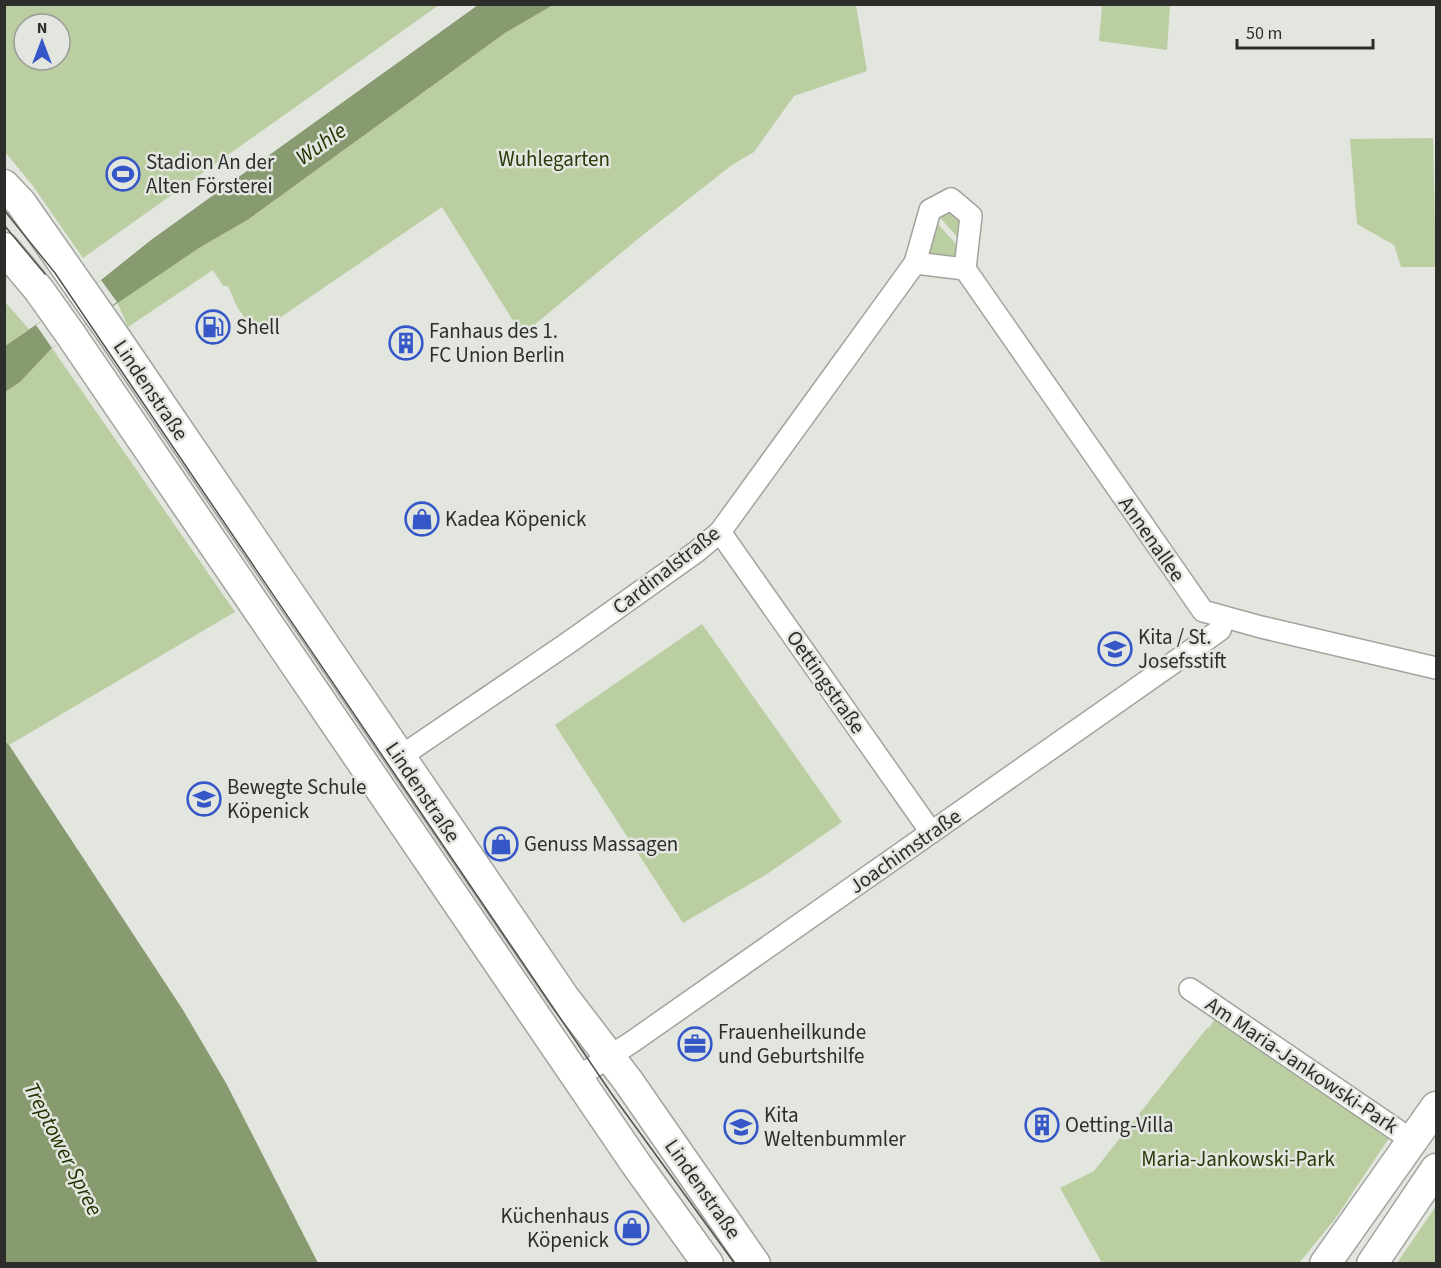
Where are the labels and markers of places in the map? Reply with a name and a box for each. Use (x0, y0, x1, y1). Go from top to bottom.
place label: Stadion An der Alten Försterei (146, 147, 275, 201)
sports icon: Stadion An der Alten Försterei (105, 156, 141, 192)
fuel station icon: Shell (195, 309, 231, 345)
place label: Shell (236, 312, 280, 342)
place label: Fanhaus des 1. FC Union Berlin (429, 316, 565, 370)
building icon: Fanhaus des 1. FC Union Berlin (388, 325, 424, 361)
shop icon: Kadea Köpenick (404, 501, 440, 537)
place label: Kadea Köpenick (445, 504, 587, 534)
place label: Kita / St. Josefsstift (1138, 622, 1227, 676)
school or university icon: Kita / St. Josefsstift (1097, 631, 1133, 667)
place label: Bewegte Schule Köpenick (227, 772, 367, 826)
school or university icon: Bewegte Schule Köpenick (186, 781, 222, 817)
shop icon: Genuss Massagen (483, 826, 519, 862)
place label: Genuss Massagen (524, 829, 678, 859)
place label: Frauenheilkunde und Geburtshilfe (718, 1017, 866, 1071)
office icon: Frauenheilkunde und Geburtshilfe (677, 1026, 713, 1062)
place label: Kita Weltenbummler (764, 1100, 907, 1154)
building icon: Oetting-Villa (1024, 1107, 1060, 1143)
school or university icon: Kita Weltenbummler (723, 1109, 759, 1145)
place label: Oetting-Villa (1065, 1110, 1174, 1140)
place label: Küchenhaus Köpenick (501, 1201, 610, 1255)
shop icon: Küchenhaus Köpenick (614, 1210, 650, 1246)

